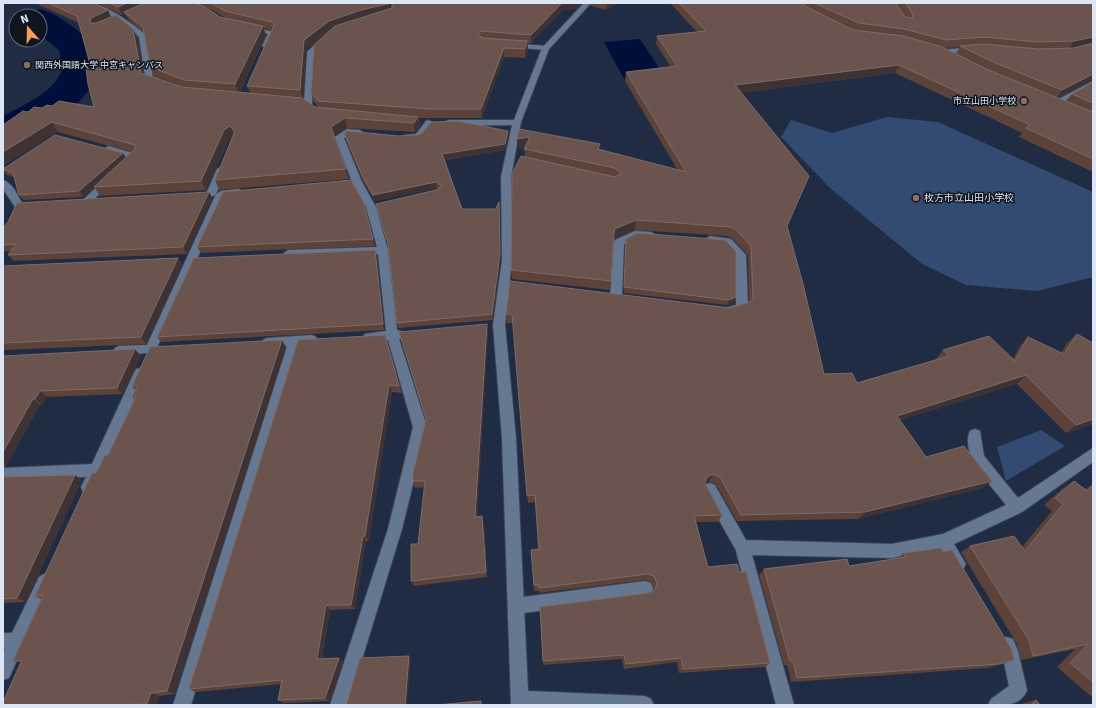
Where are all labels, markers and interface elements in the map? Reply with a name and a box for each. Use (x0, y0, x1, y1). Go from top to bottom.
north arrow (8, 8, 48, 48)
text: N (19, 12, 31, 26)
marker: 関西外国語大学 中宮キャンパス (22, 60, 32, 70)
place label: 関西外国語大学 中宮キャンパス (35, 60, 163, 71)
place label: 市立山田小学校 (953, 96, 1016, 107)
marker: 市立山田小学校 (1019, 96, 1029, 106)
place label: 枚方市立山田小学校 (924, 192, 1014, 204)
marker: 枚方市立山田小学校 (911, 193, 921, 203)

